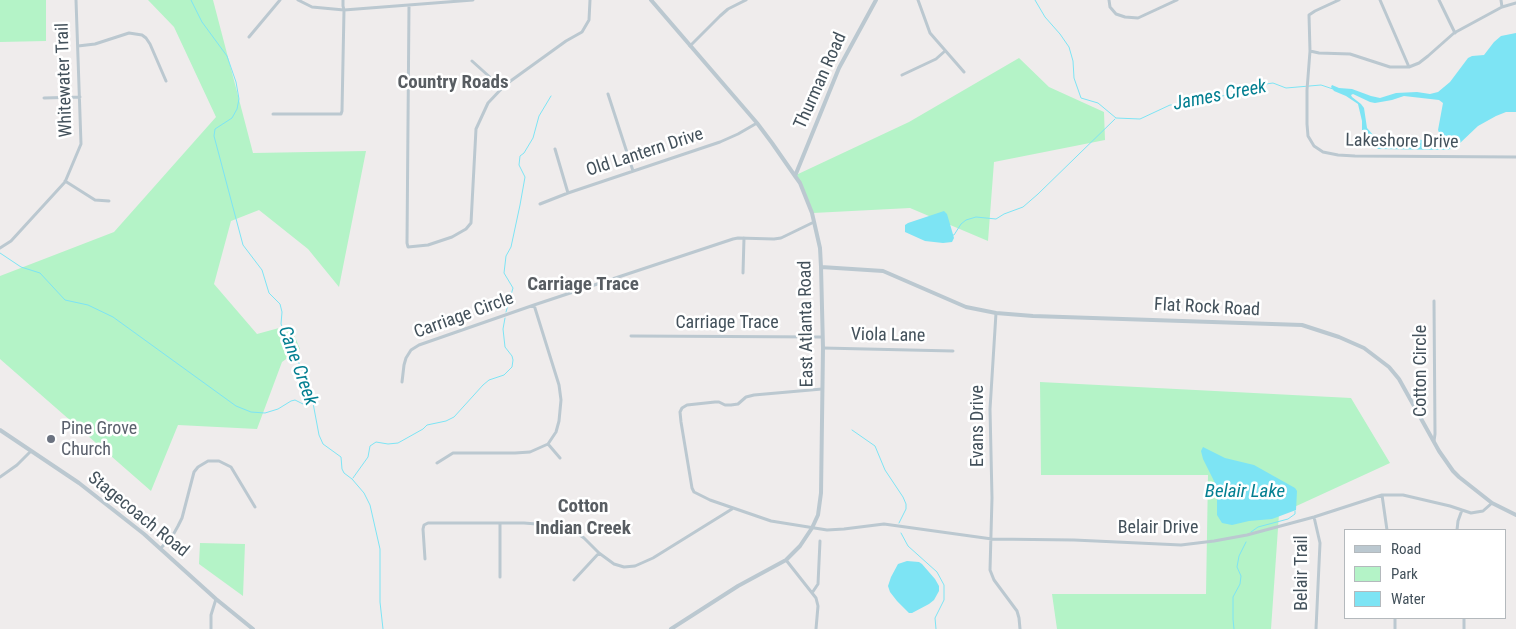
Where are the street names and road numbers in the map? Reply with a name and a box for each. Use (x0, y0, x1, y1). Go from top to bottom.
street label: Whitewater Trail (52, 22, 78, 138)
street label: Thurman Road (790, 29, 852, 133)
street label: Old Lantern Drive (584, 124, 706, 182)
street label: Lakeshore Drive (1345, 130, 1459, 154)
street label: East Atlanta Road (795, 261, 819, 387)
street label: Carriage Circle (411, 288, 517, 344)
street label: Flat Rock Road (1153, 294, 1261, 322)
street label: Carriage Trace (675, 312, 779, 334)
street label: Viola Lane (851, 325, 925, 347)
street label: Cotton Circle (1410, 325, 1432, 417)
street label: Evans Drive (967, 385, 989, 467)
street label: Stagecoach Road (83, 468, 193, 562)
street label: Belair Drive (1118, 517, 1198, 539)
street label: Belair Trail (1291, 535, 1313, 611)

